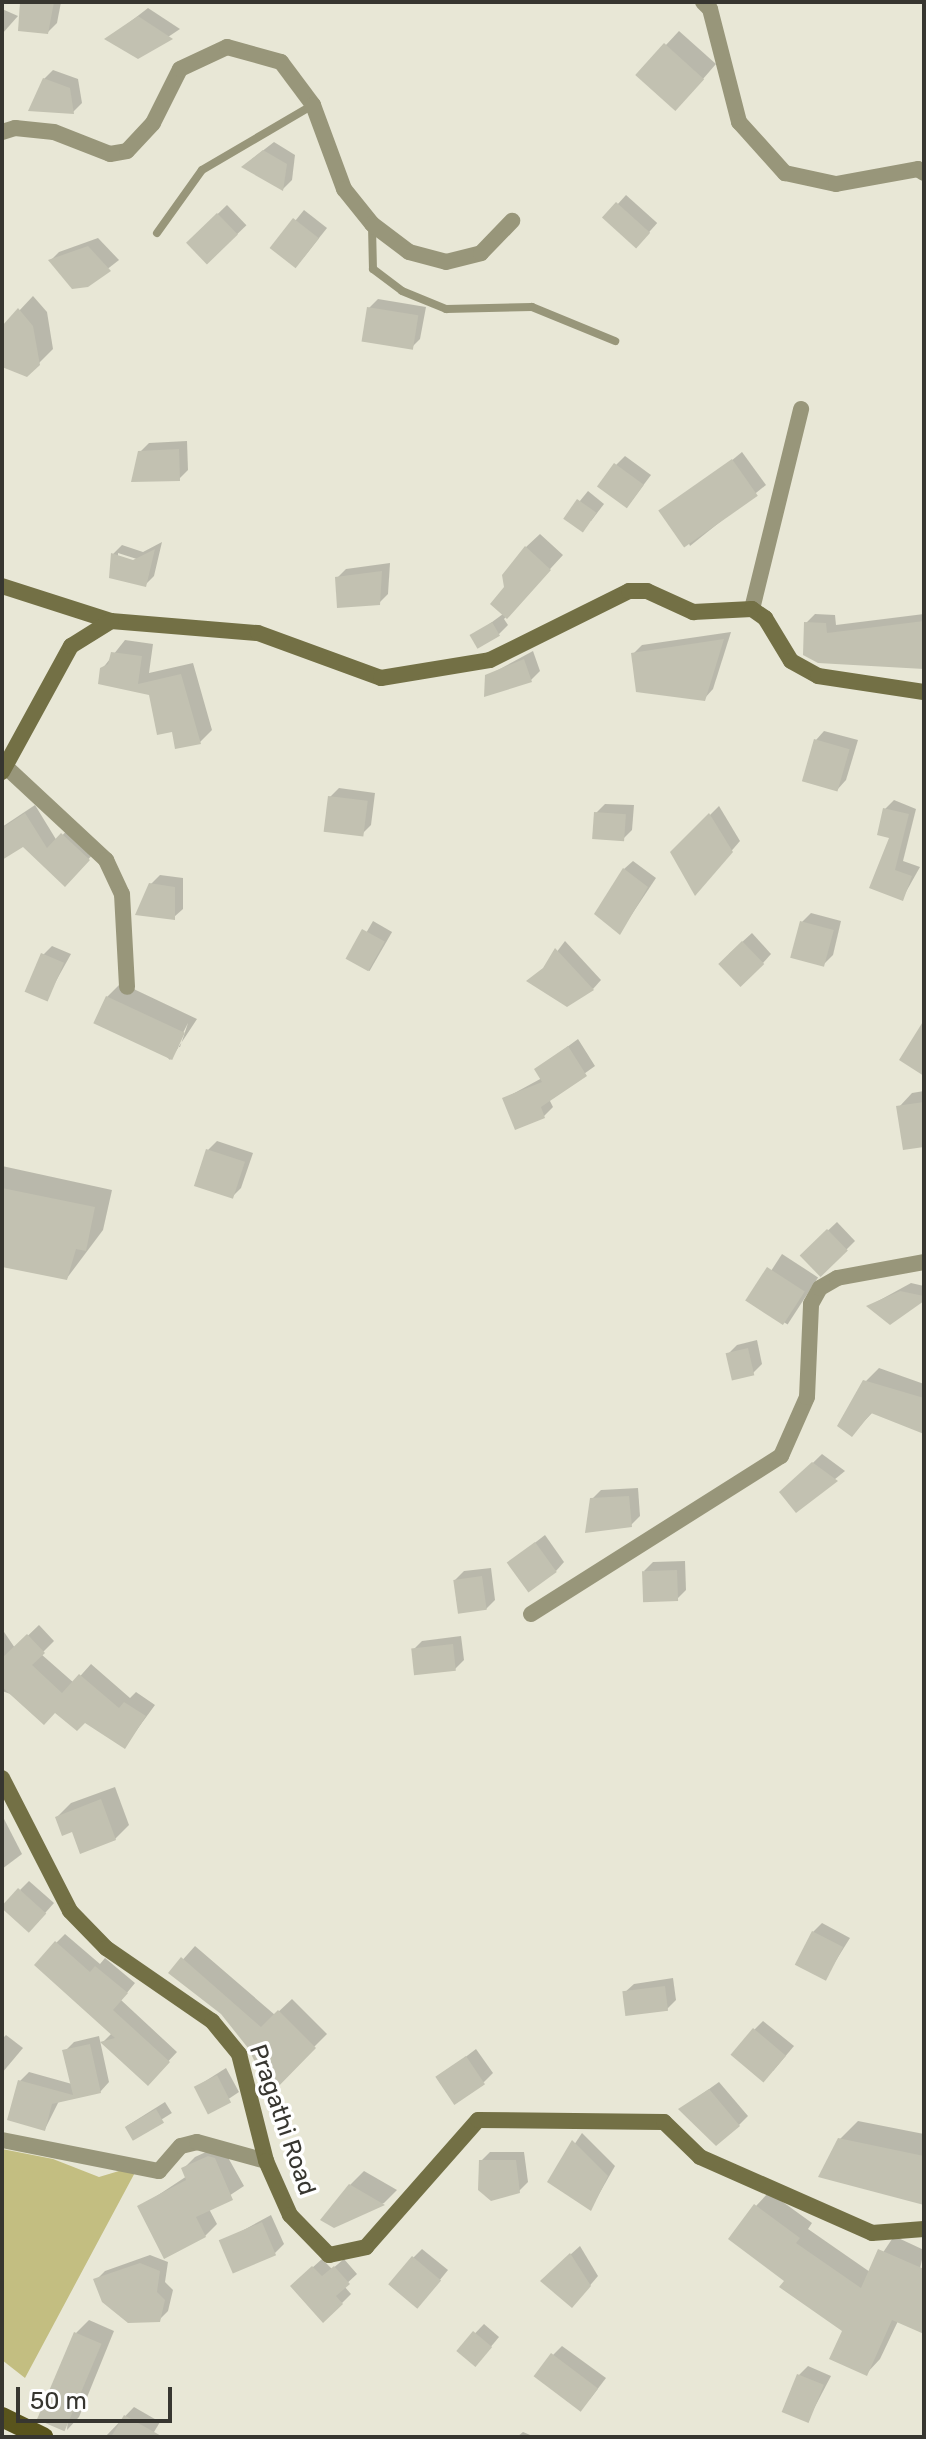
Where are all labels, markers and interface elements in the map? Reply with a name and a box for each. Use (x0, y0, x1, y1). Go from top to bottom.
street label: Pragathi Road (243, 2041, 321, 2199)
scale bar (20, 2371, 176, 2421)
text: 50 m (30, 2387, 87, 2415)

